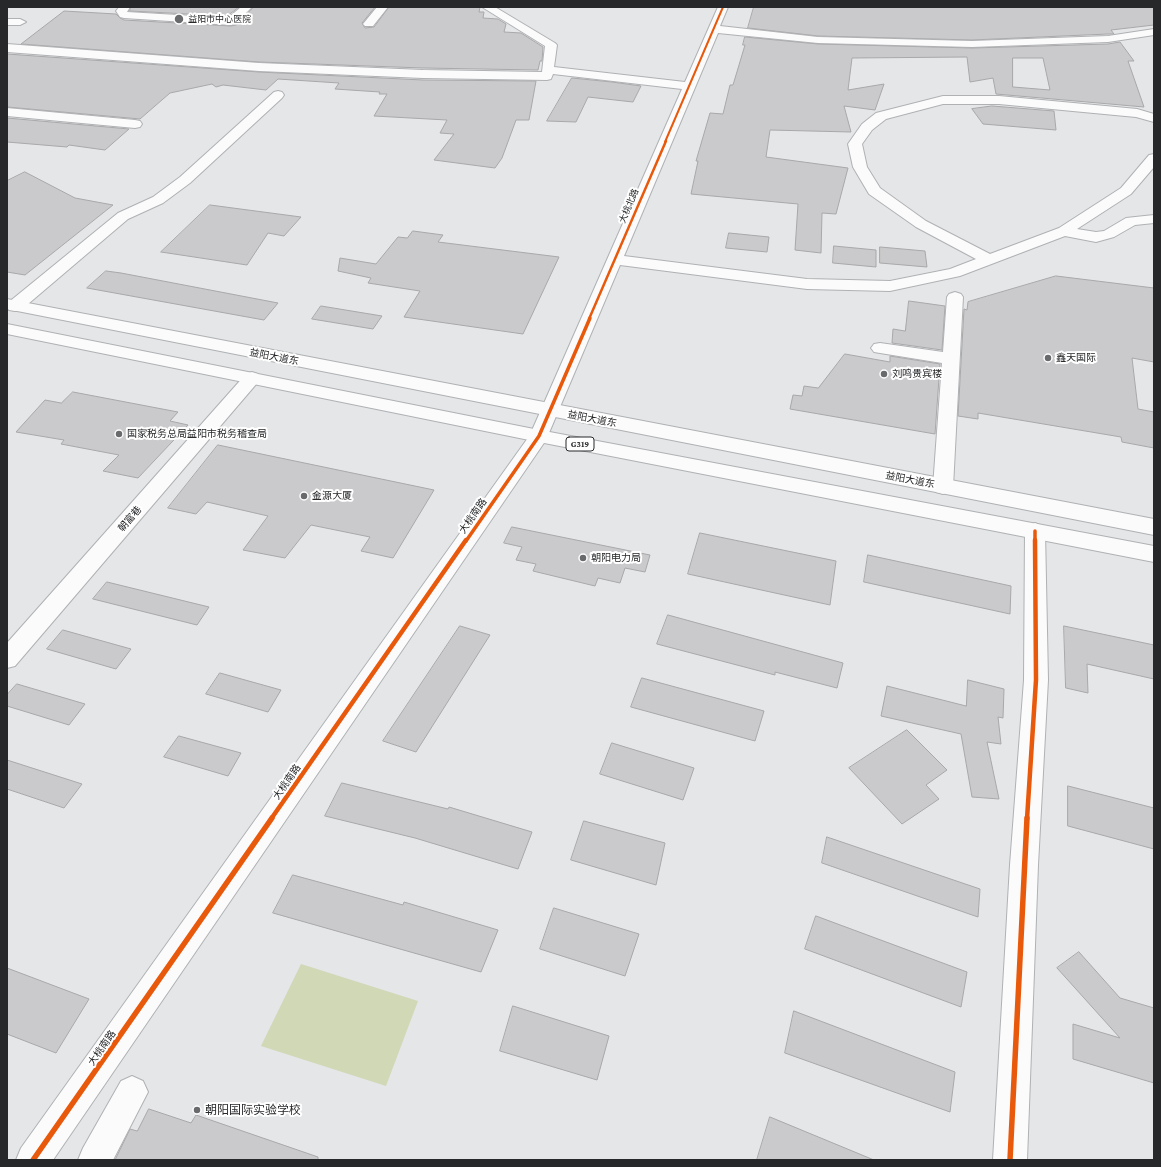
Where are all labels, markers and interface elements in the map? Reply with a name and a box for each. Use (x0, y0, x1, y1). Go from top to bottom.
marker: 益阳市中心医院 (173, 13, 185, 25)
place label: 益阳市中心医院 (188, 14, 251, 24)
street label: 大桃北路 (617, 187, 641, 225)
street label: 益阳大道东 (248, 346, 300, 368)
place label: 鑫天国际 (1056, 352, 1096, 364)
marker: 鑫天国际 (1043, 353, 1053, 363)
place label: 刘鸣贵宾楼 (892, 368, 942, 380)
marker: 刘鸣贵宾楼 (879, 369, 889, 379)
street label: 益阳大道东 (566, 408, 618, 430)
place label: 国家税务总局益阳市税务稽查局 (127, 428, 267, 440)
marker: 国家税务总局益阳市税务稽查局 (114, 429, 124, 439)
road number: G319 (566, 437, 594, 451)
street label: 益阳大道东 (884, 469, 936, 491)
place label: 金源大厦 (312, 490, 352, 502)
marker: 金源大厦 (299, 491, 309, 501)
street label: 大桃南路 (457, 496, 489, 536)
street label: 朝富巷 (116, 504, 144, 534)
place label: 朝阳电力局 (591, 552, 641, 564)
marker: 朝阳电力局 (578, 553, 588, 563)
street label: 大桃南路 (271, 762, 303, 802)
street label: 大桃南路 (86, 1028, 118, 1068)
place label: 朝阳国际实验学校 (205, 1103, 301, 1117)
marker: 朝阳国际实验学校 (192, 1105, 202, 1115)

